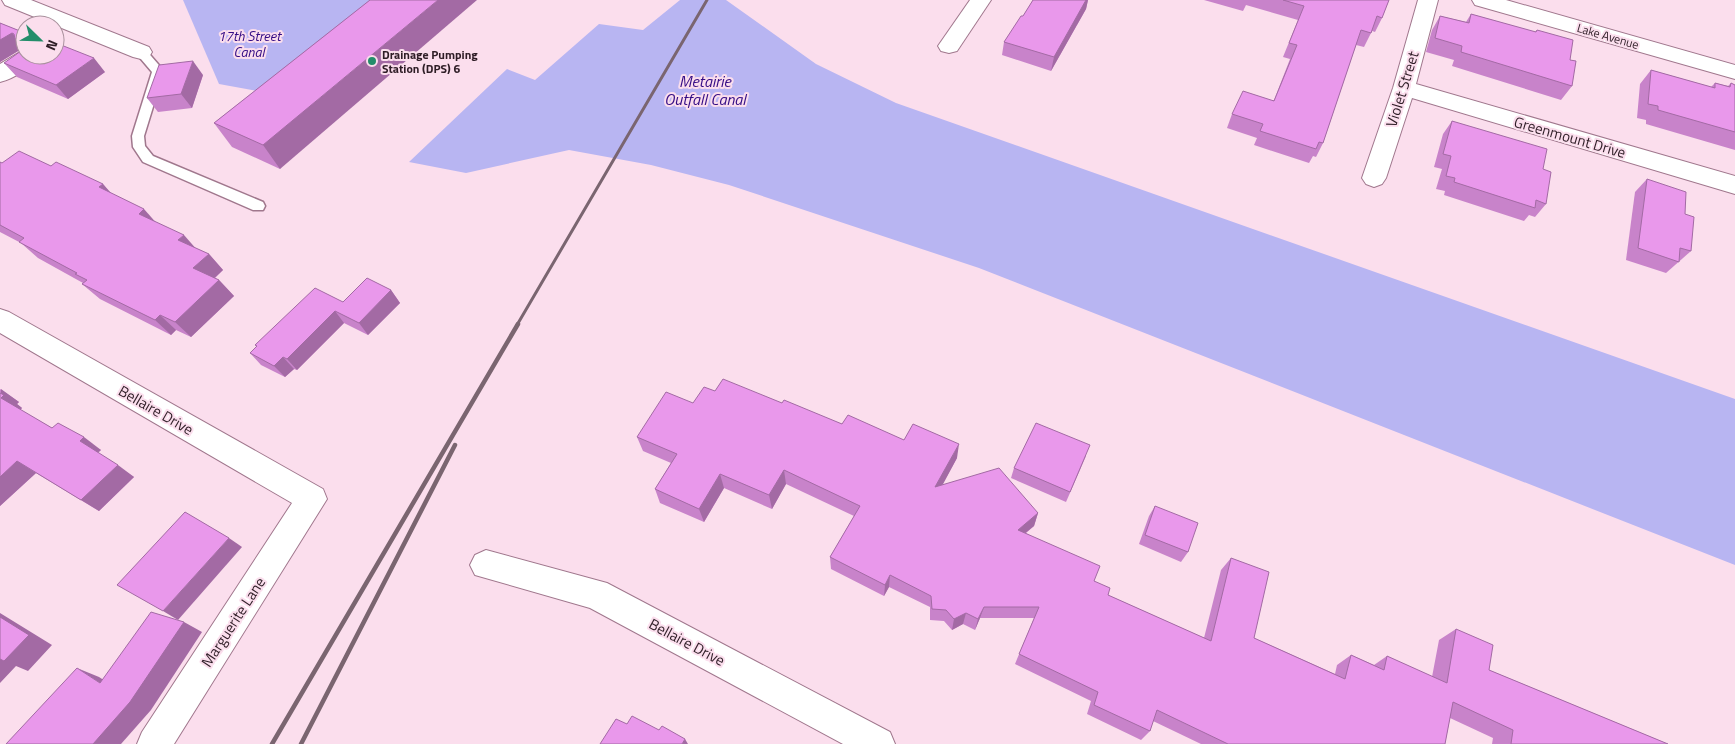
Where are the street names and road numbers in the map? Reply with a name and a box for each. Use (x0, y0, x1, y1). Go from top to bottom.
street label: Lake Avenue (1575, 18, 1641, 54)
street label: Violet Street (1380, 48, 1425, 130)
street label: Greenmount Drive (1511, 110, 1629, 164)
street label: Bellaire Drive (114, 379, 198, 441)
street label: Marguerite Lane (195, 572, 271, 672)
street label: Bellaire Drive (645, 612, 729, 672)

